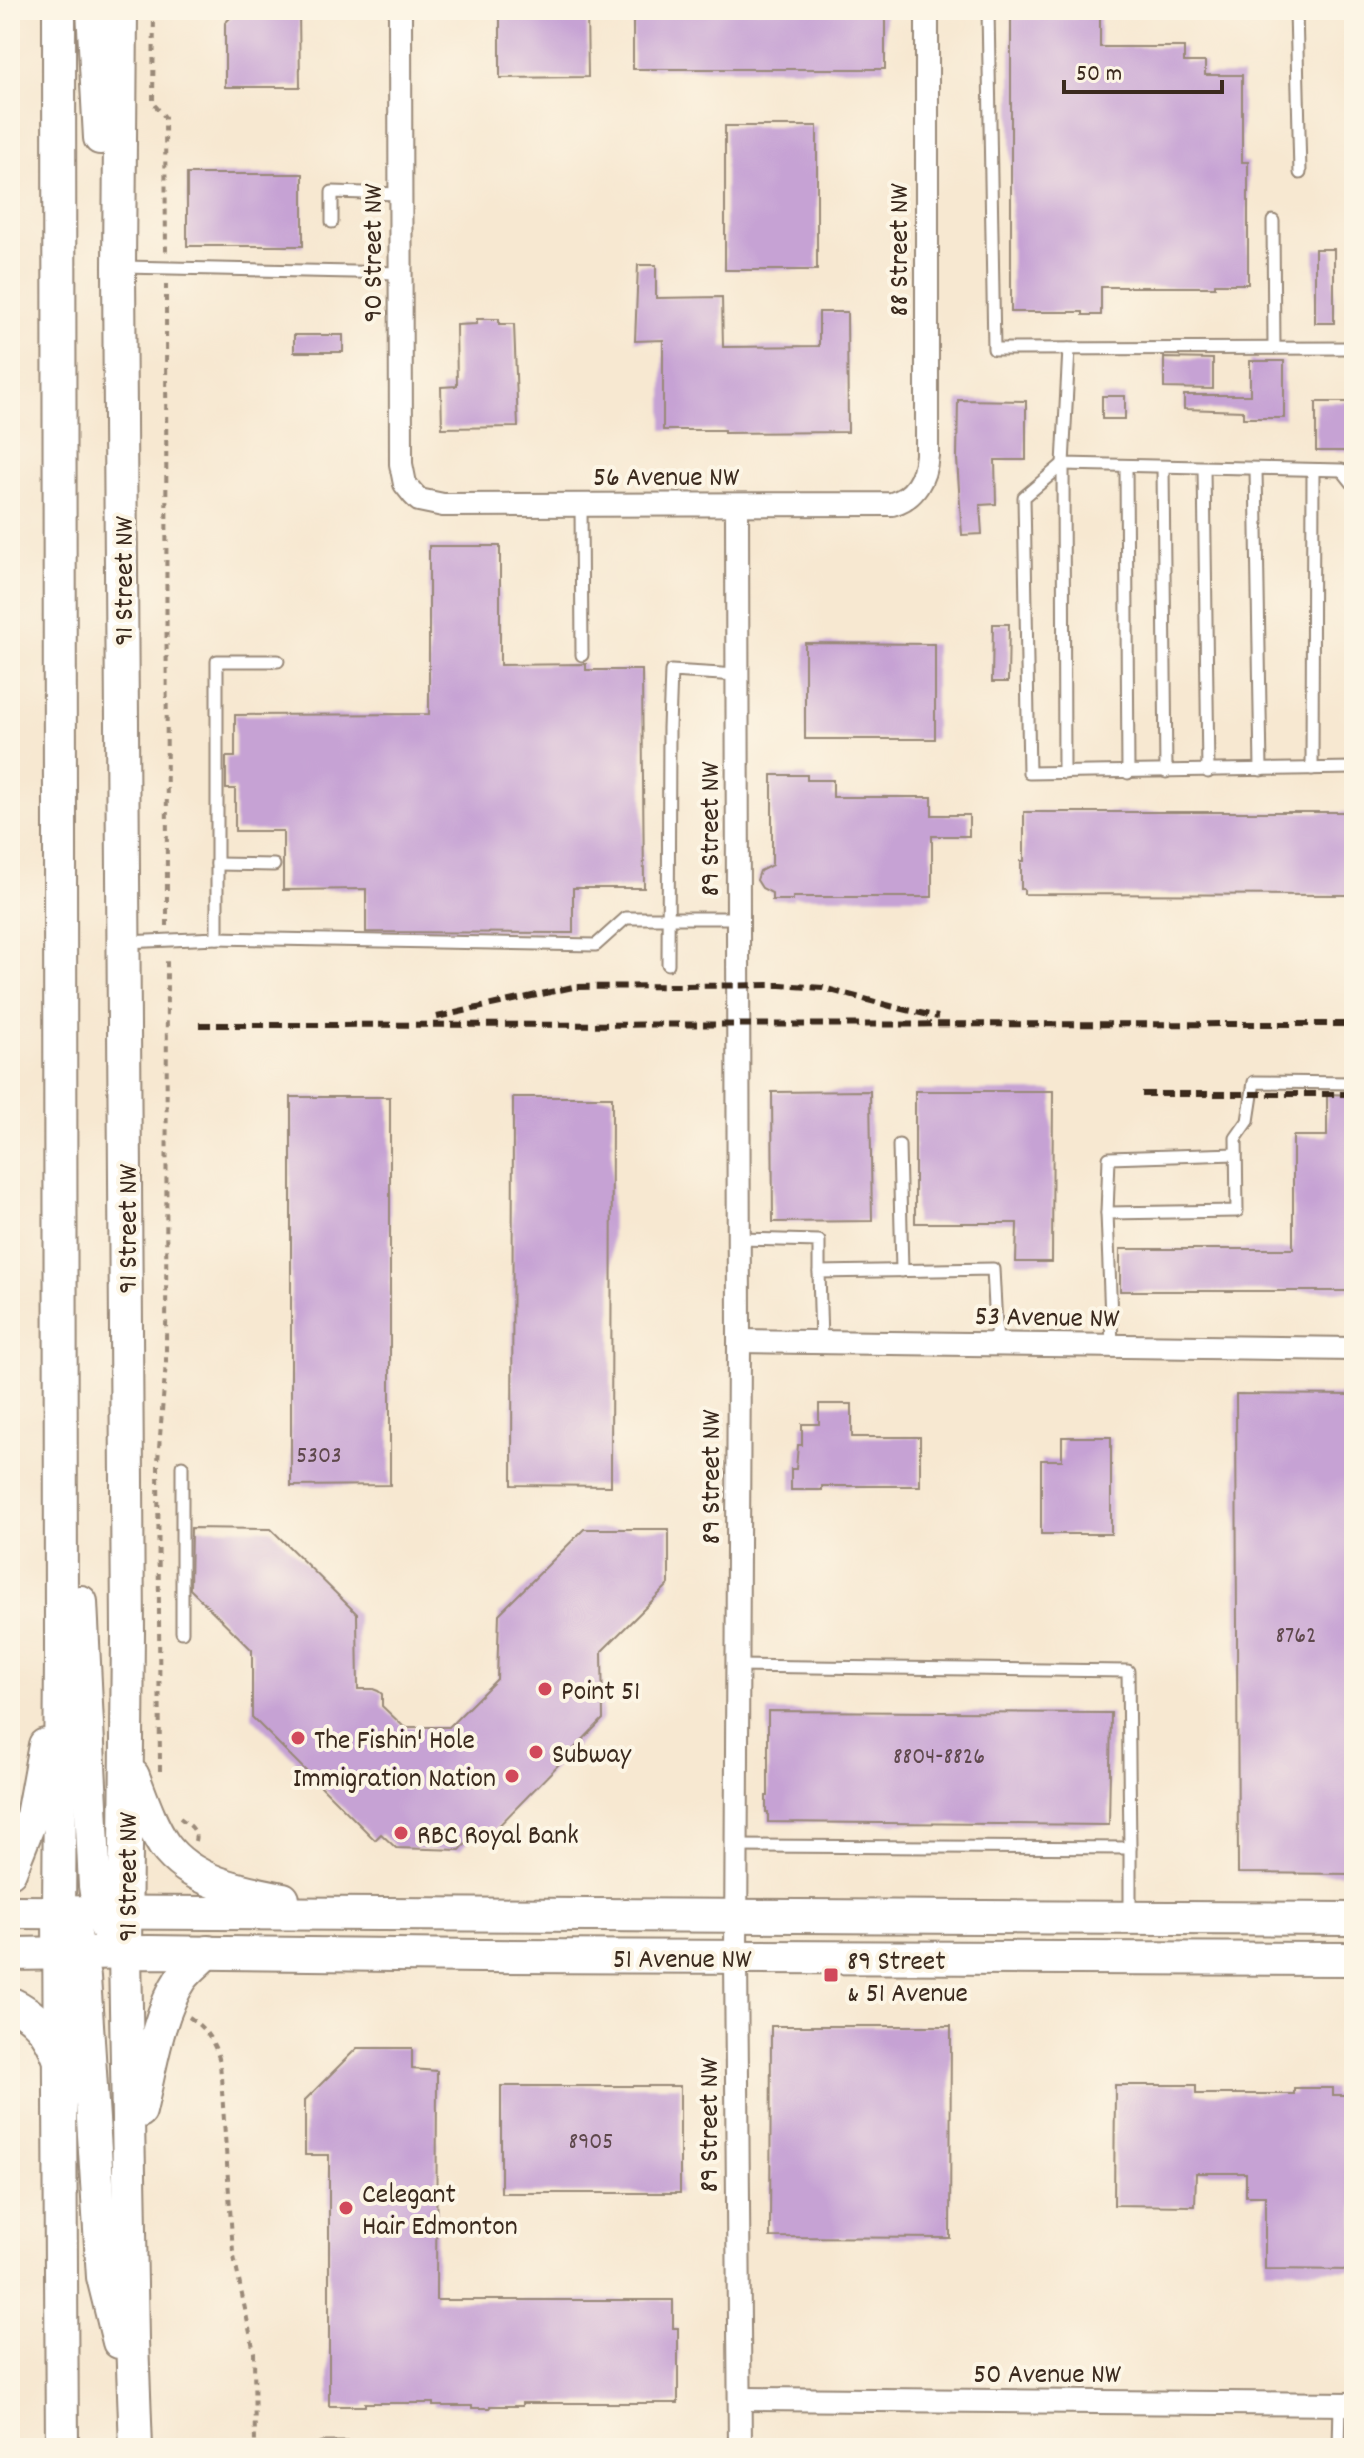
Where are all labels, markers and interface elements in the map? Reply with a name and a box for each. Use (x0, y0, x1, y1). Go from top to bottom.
scale bar (1064, 44, 1222, 94)
text: 50 m (1076, 58, 1122, 92)
street label: 88 Street NW (882, 182, 922, 317)
street label: 90 Street NW (356, 183, 396, 322)
street label: 56 Avenue NW (593, 460, 740, 500)
street label: 91 Street NW (107, 515, 147, 646)
street label: 89 Street NW (693, 761, 733, 896)
street label: 91 Street NW (111, 1163, 151, 1294)
street label: 53 Avenue NW (974, 1299, 1121, 1341)
street label: 89 Street NW (694, 1409, 734, 1544)
house number: 5303 (296, 1440, 342, 1474)
house number: 8762 (1275, 1620, 1317, 1654)
place label: Point 51 (561, 1674, 640, 1714)
marker: Point 51 (536, 1680, 554, 1698)
place label: The Fishin' Hole (314, 1723, 475, 1763)
marker: The Fishin' Hole (289, 1729, 307, 1747)
place label: Subway (552, 1737, 632, 1777)
house number: 8804-8826 (893, 1741, 985, 1775)
marker: Subway (527, 1743, 545, 1761)
place label: Immigration Nation (293, 1761, 496, 1801)
marker: Immigration Nation (503, 1767, 521, 1785)
street label: 91 Street NW (111, 1811, 151, 1942)
place label: RBC Royal Bank (417, 1818, 579, 1858)
marker: RBC Royal Bank (392, 1824, 410, 1842)
street label: 51 Avenue NW (613, 1942, 752, 1982)
place label: 89 Street & 51 Avenue (847, 1944, 968, 2016)
marker: 89 Street & 51 Avenue (822, 1966, 840, 1984)
street label: 89 Street NW (692, 2057, 732, 2192)
house number: 8905 (569, 2126, 613, 2160)
place label: Celegant Hair Edmonton (362, 2177, 518, 2249)
marker: Celegant Hair Edmonton (337, 2199, 355, 2217)
street label: 50 Avenue NW (973, 2357, 1122, 2397)

